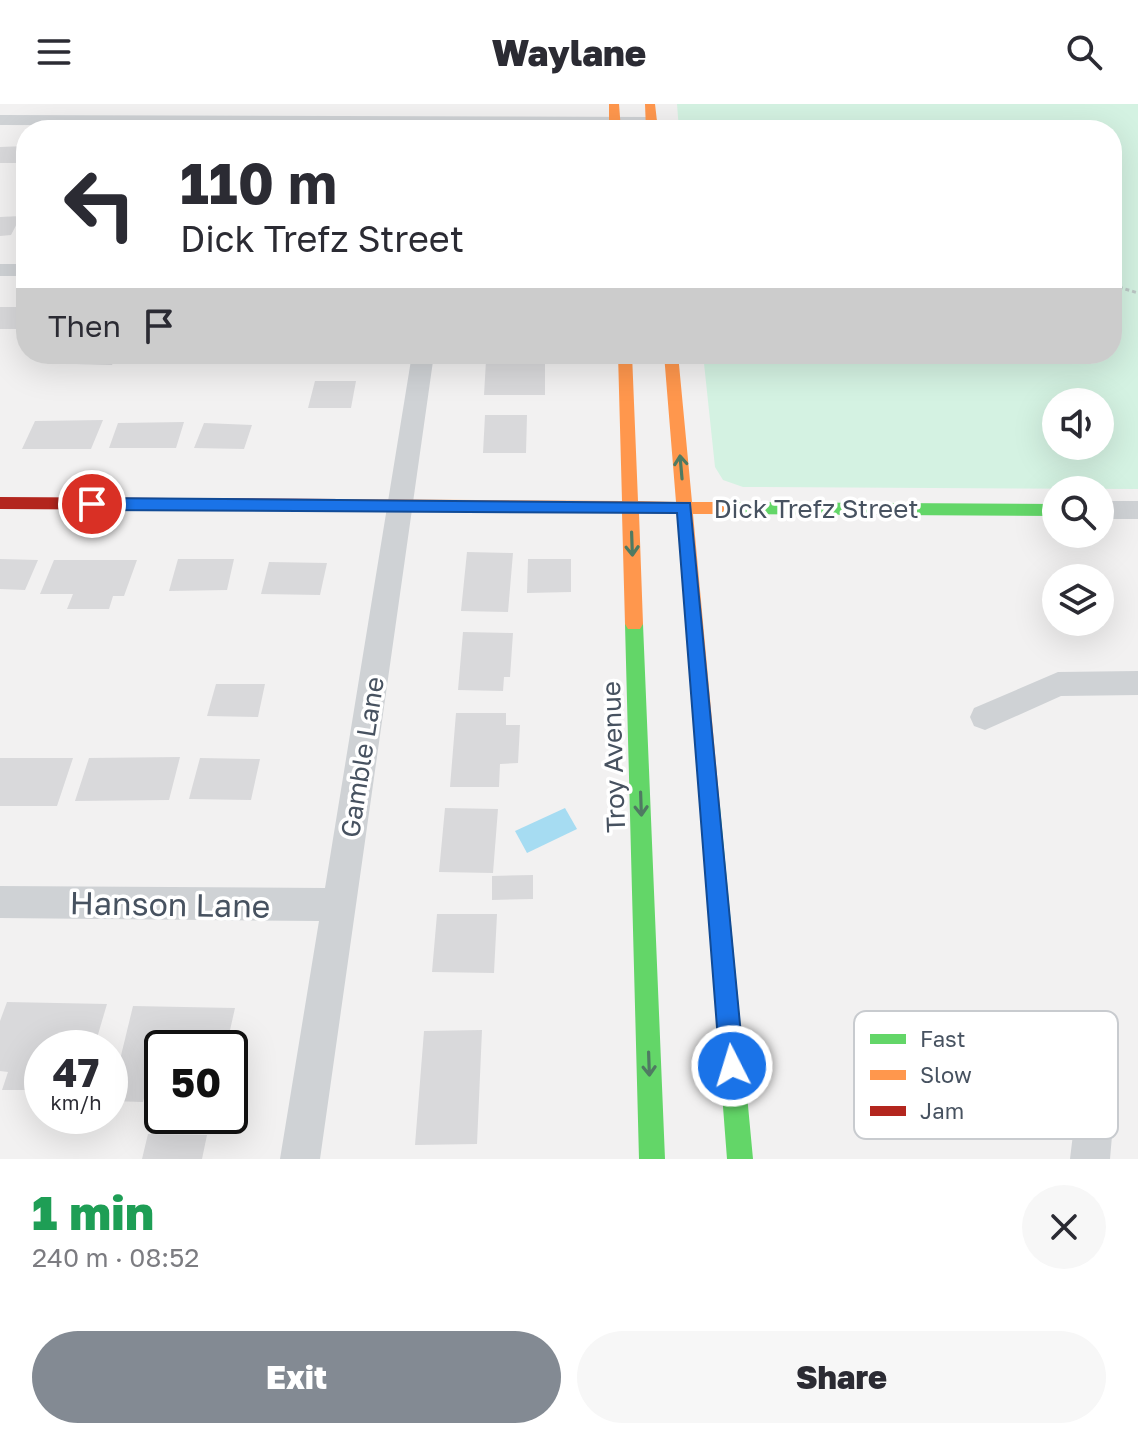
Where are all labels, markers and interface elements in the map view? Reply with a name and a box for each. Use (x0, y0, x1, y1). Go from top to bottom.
icon: menu (32, 30, 76, 74)
icon: search (1062, 30, 1106, 74)
text: Waylane (492, 31, 646, 74)
text: 110 m (180, 149, 337, 216)
icon: left (48, 152, 152, 256)
text: Dick Trefz Street (180, 217, 464, 260)
icon: arrive (137, 304, 181, 348)
text: Then (48, 308, 121, 344)
map controls (1042, 388, 1114, 636)
button: sound (1042, 388, 1114, 460)
one-way arrow (673, 455, 688, 481)
pin (58, 470, 126, 538)
button: search (1042, 476, 1114, 548)
icon: arrive (70, 482, 114, 526)
street label: Dick Trefz Street (713, 493, 919, 524)
one-way arrow (625, 530, 640, 557)
button: layers (1042, 564, 1114, 636)
street label: Gamble Lane (334, 674, 390, 840)
street label: Troy Avenue (595, 681, 631, 833)
one-way arrow (633, 790, 648, 817)
street label: Hanson Lane (69, 883, 271, 925)
legend (854, 1011, 1118, 1139)
position arrow (690, 1024, 774, 1108)
text: Fast (920, 1025, 966, 1052)
speed limit sign: 50 (144, 1030, 248, 1134)
text: 47 (53, 1048, 99, 1096)
one-way arrow (641, 1050, 657, 1077)
text: Slow (920, 1061, 972, 1088)
text: km/h (51, 1090, 101, 1114)
text: Jam (920, 1097, 964, 1124)
text: 1 min (32, 1183, 154, 1241)
button: close (1022, 1185, 1106, 1269)
text: 240 m · 08:52 (32, 1242, 199, 1273)
button: Exit (32, 1331, 561, 1423)
button: Share (577, 1331, 1106, 1423)

